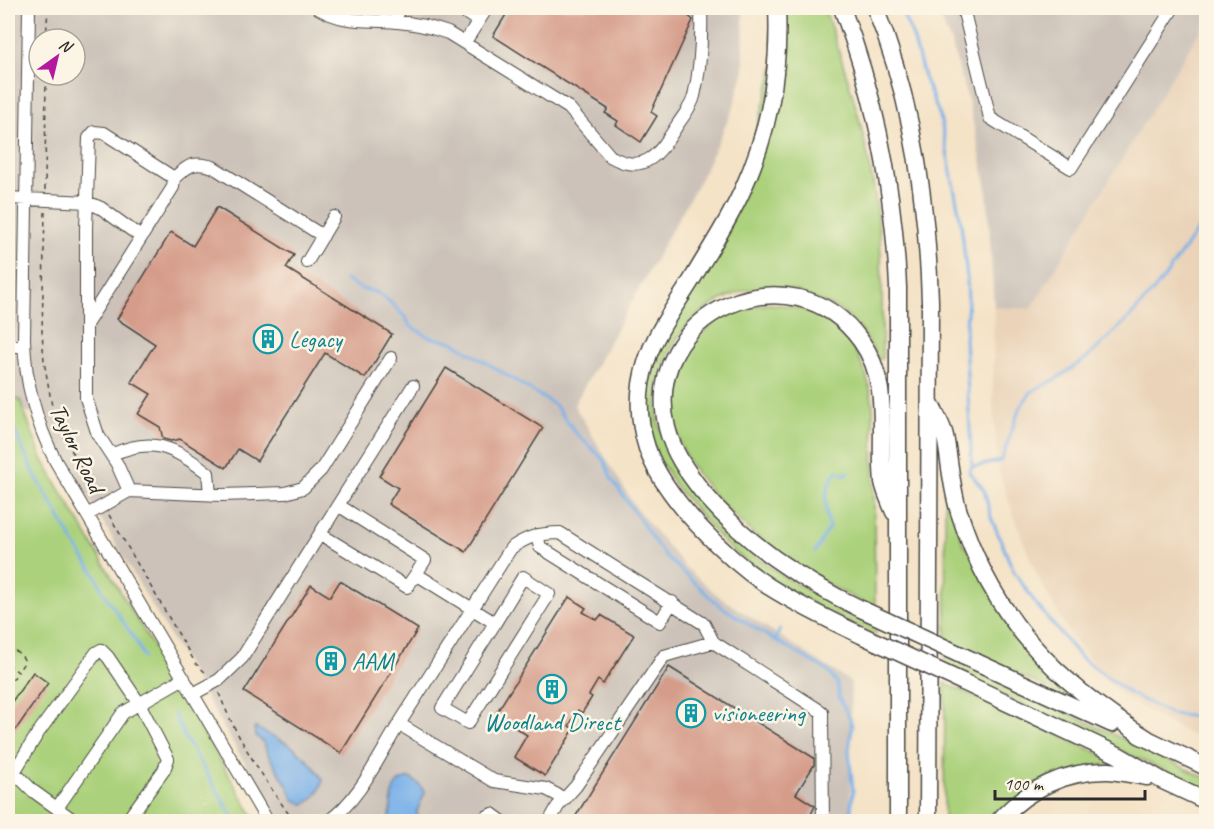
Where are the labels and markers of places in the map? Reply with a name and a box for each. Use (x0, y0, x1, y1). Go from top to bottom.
building icon: Legacy (252, 323, 284, 355)
place label: Legacy (289, 324, 344, 354)
building icon: AAM (315, 645, 347, 677)
place label: AAM (352, 646, 396, 676)
building icon: Woodland Direct (536, 673, 568, 705)
building icon: visioneering (675, 697, 707, 729)
place label: visioneering (712, 698, 806, 728)
place label: Woodland Direct (484, 707, 622, 737)

